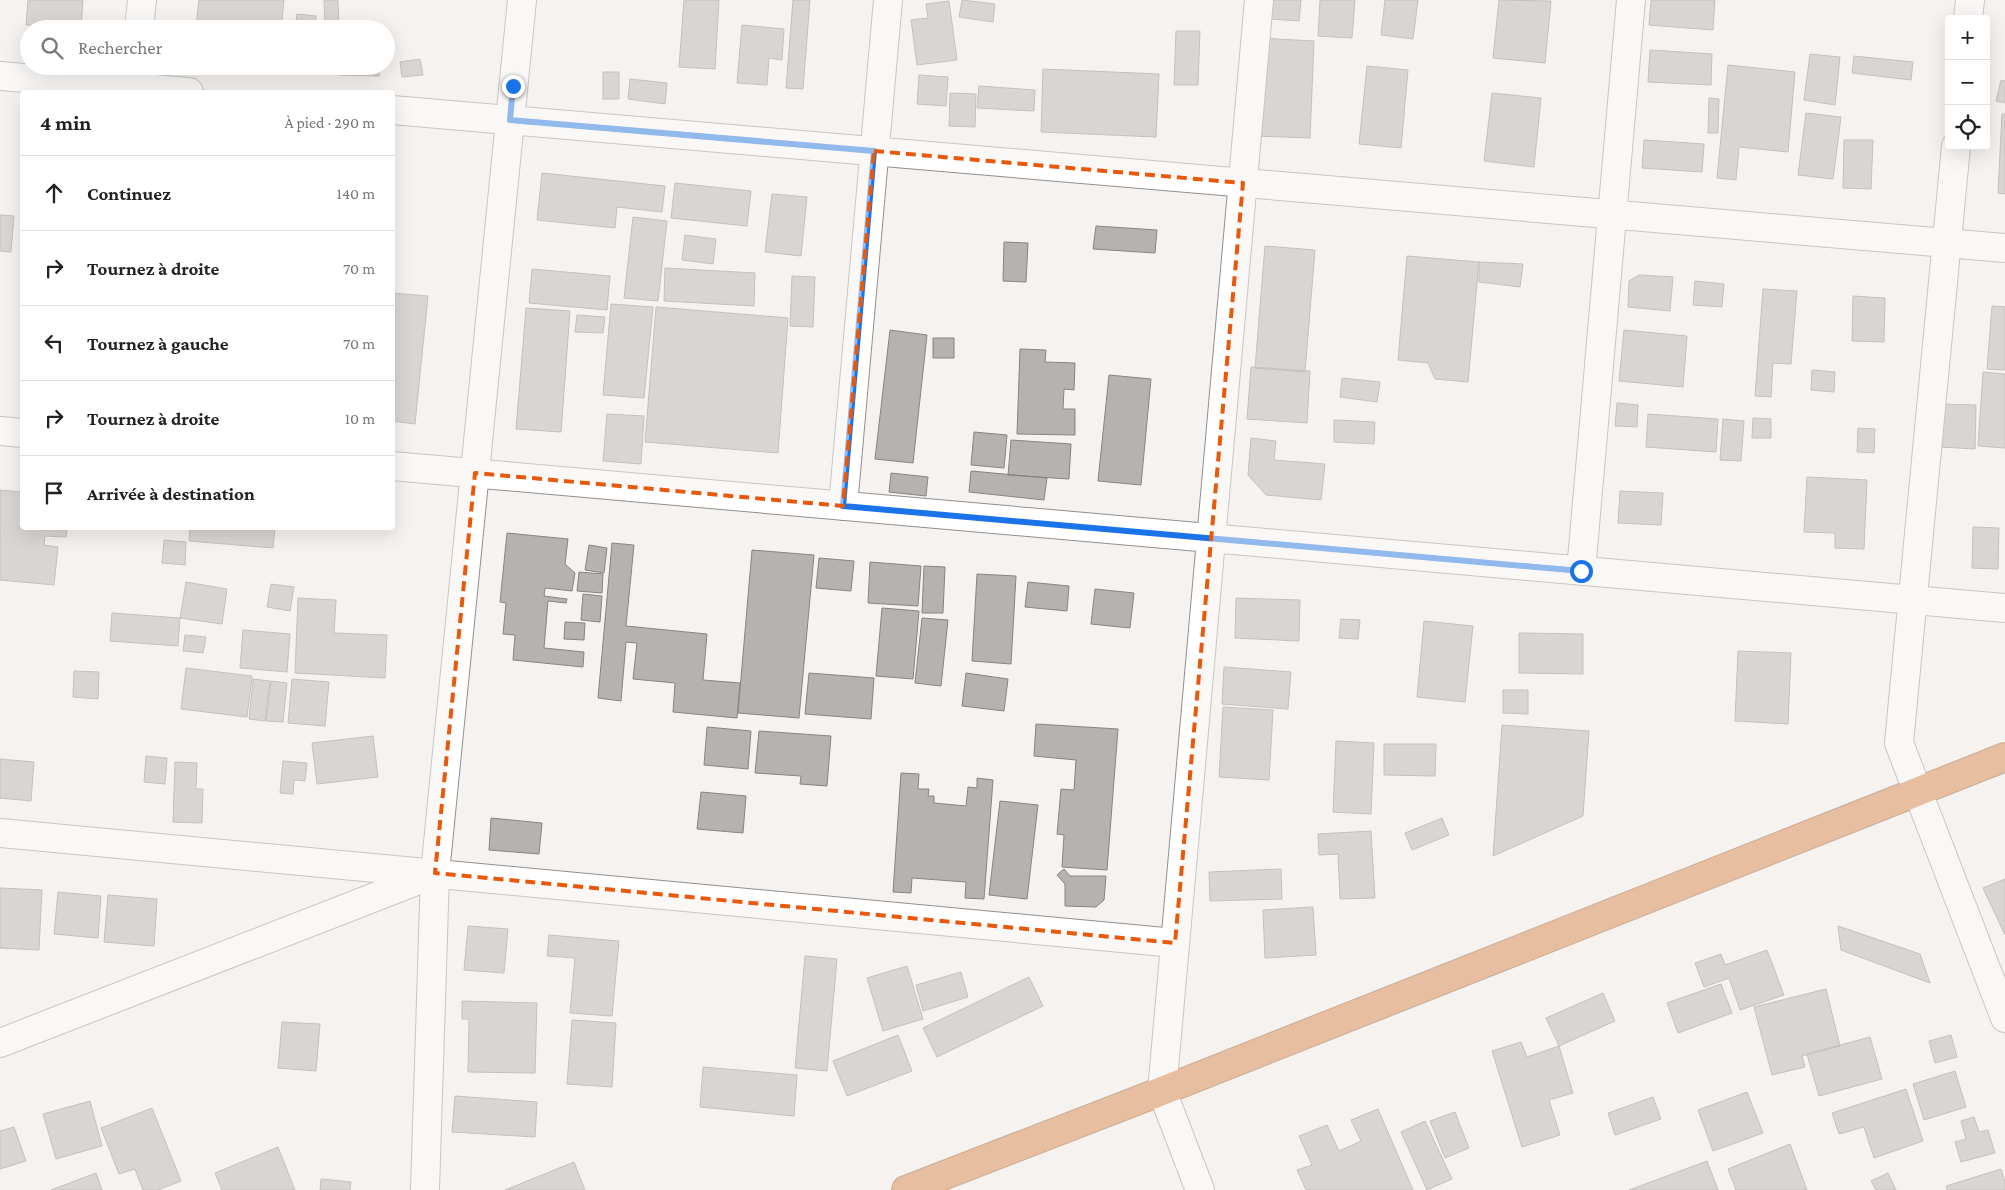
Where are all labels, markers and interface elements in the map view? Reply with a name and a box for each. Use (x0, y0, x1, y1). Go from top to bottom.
map controls (1945, 15, 1990, 150)
button: + (1945, 15, 1990, 60)
search box (20, 20, 395, 75)
icon: search (38, 34, 66, 62)
text: Rechercher (78, 37, 162, 58)
button: − (1945, 60, 1990, 105)
route end (502, 75, 525, 98)
button: locate (1945, 105, 1990, 150)
text: 4 min (40, 111, 91, 135)
text: À pied · 290 m (284, 114, 375, 131)
icon: ahead (40, 179, 68, 207)
text: Continuez (87, 183, 171, 204)
text: 140 m (337, 185, 375, 202)
icon: right (40, 254, 68, 282)
text: Tournez à droite (87, 258, 219, 279)
text: 70 m (343, 260, 375, 277)
icon: left (40, 329, 68, 357)
text: Tournez à gauche (87, 333, 229, 354)
text: 70 m (343, 335, 375, 352)
icon: right (40, 404, 68, 432)
text: Tournez à droite (87, 408, 219, 429)
text: 10 m (345, 410, 375, 427)
icon: arrive (40, 479, 68, 507)
text: Arrivée à destination (87, 483, 255, 504)
route start (1570, 560, 1593, 583)

